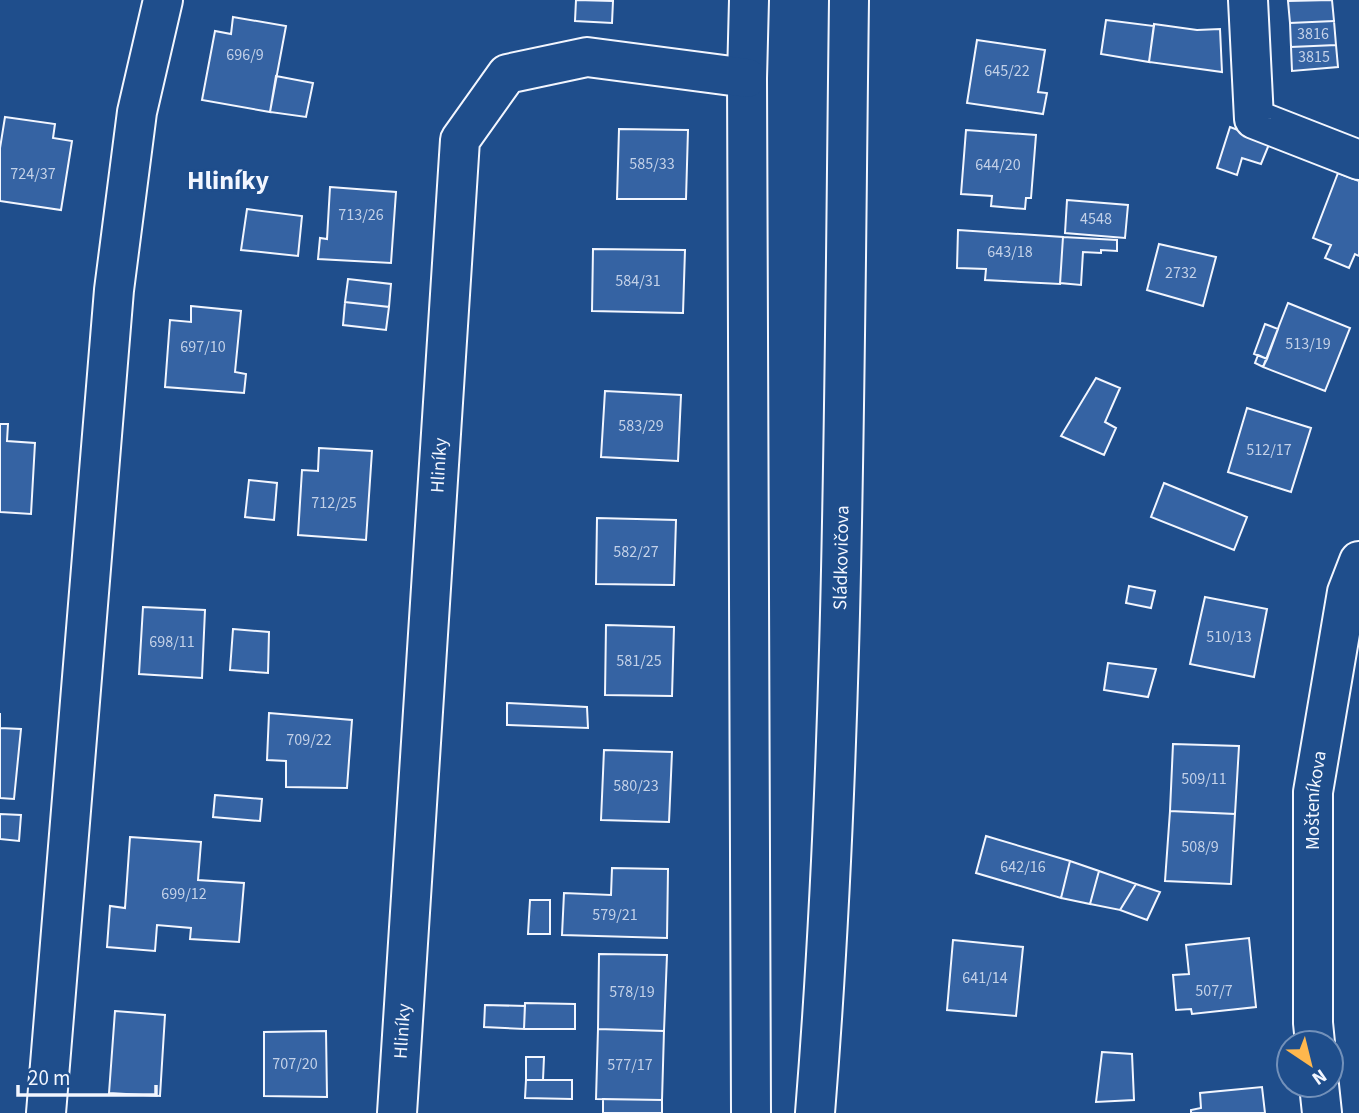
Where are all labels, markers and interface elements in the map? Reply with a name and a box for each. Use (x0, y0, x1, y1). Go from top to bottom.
house number: 3816 (1297, 23, 1329, 45)
house number: 696/9 (226, 44, 264, 66)
house number: 3815 (1298, 46, 1330, 68)
house number: 645/22 (984, 60, 1030, 82)
house number: 585/33 (629, 153, 675, 175)
house number: 644/20 (975, 154, 1021, 176)
district label: Hliníky (187, 162, 269, 199)
house number: 724/37 (10, 163, 56, 185)
house number: 713/26 (338, 204, 384, 226)
house number: 4548 (1080, 208, 1112, 230)
house number: 643/18 (987, 241, 1033, 263)
house number: 2732 (1165, 262, 1197, 284)
house number: 584/31 (615, 270, 661, 292)
house number: 513/19 (1285, 333, 1331, 355)
house number: 697/10 (180, 336, 226, 358)
house number: 583/29 (618, 415, 664, 437)
street label: Hliníky (424, 437, 454, 494)
house number: 512/17 (1246, 439, 1292, 461)
house number: 712/25 (311, 492, 357, 514)
street label: Sládkovičova (827, 505, 856, 610)
house number: 582/27 (613, 541, 659, 563)
house number: 510/13 (1206, 626, 1252, 648)
house number: 698/11 (149, 631, 195, 653)
house number: 581/25 (616, 650, 662, 672)
house number: 709/22 (286, 729, 332, 751)
street label: Mošteníkova (1300, 749, 1333, 850)
house number: 509/11 (1181, 768, 1227, 790)
house number: 580/23 (613, 775, 659, 797)
house number: 508/9 (1181, 836, 1219, 858)
house number: 642/16 (1000, 856, 1046, 878)
house number: 699/12 (161, 883, 207, 905)
house number: 579/21 (592, 904, 638, 926)
house number: 641/14 (962, 967, 1008, 989)
house number: 507/7 (1195, 980, 1233, 1002)
house number: 578/19 (609, 981, 655, 1003)
street label: Hliníky (387, 1003, 418, 1060)
north arrow (1275, 1029, 1345, 1099)
house number: 707/20 (272, 1053, 318, 1075)
scale bar (18, 1054, 156, 1098)
house number: 577/17 (607, 1054, 653, 1076)
text: N (1306, 1062, 1332, 1091)
text: 20 m (28, 1063, 70, 1093)

